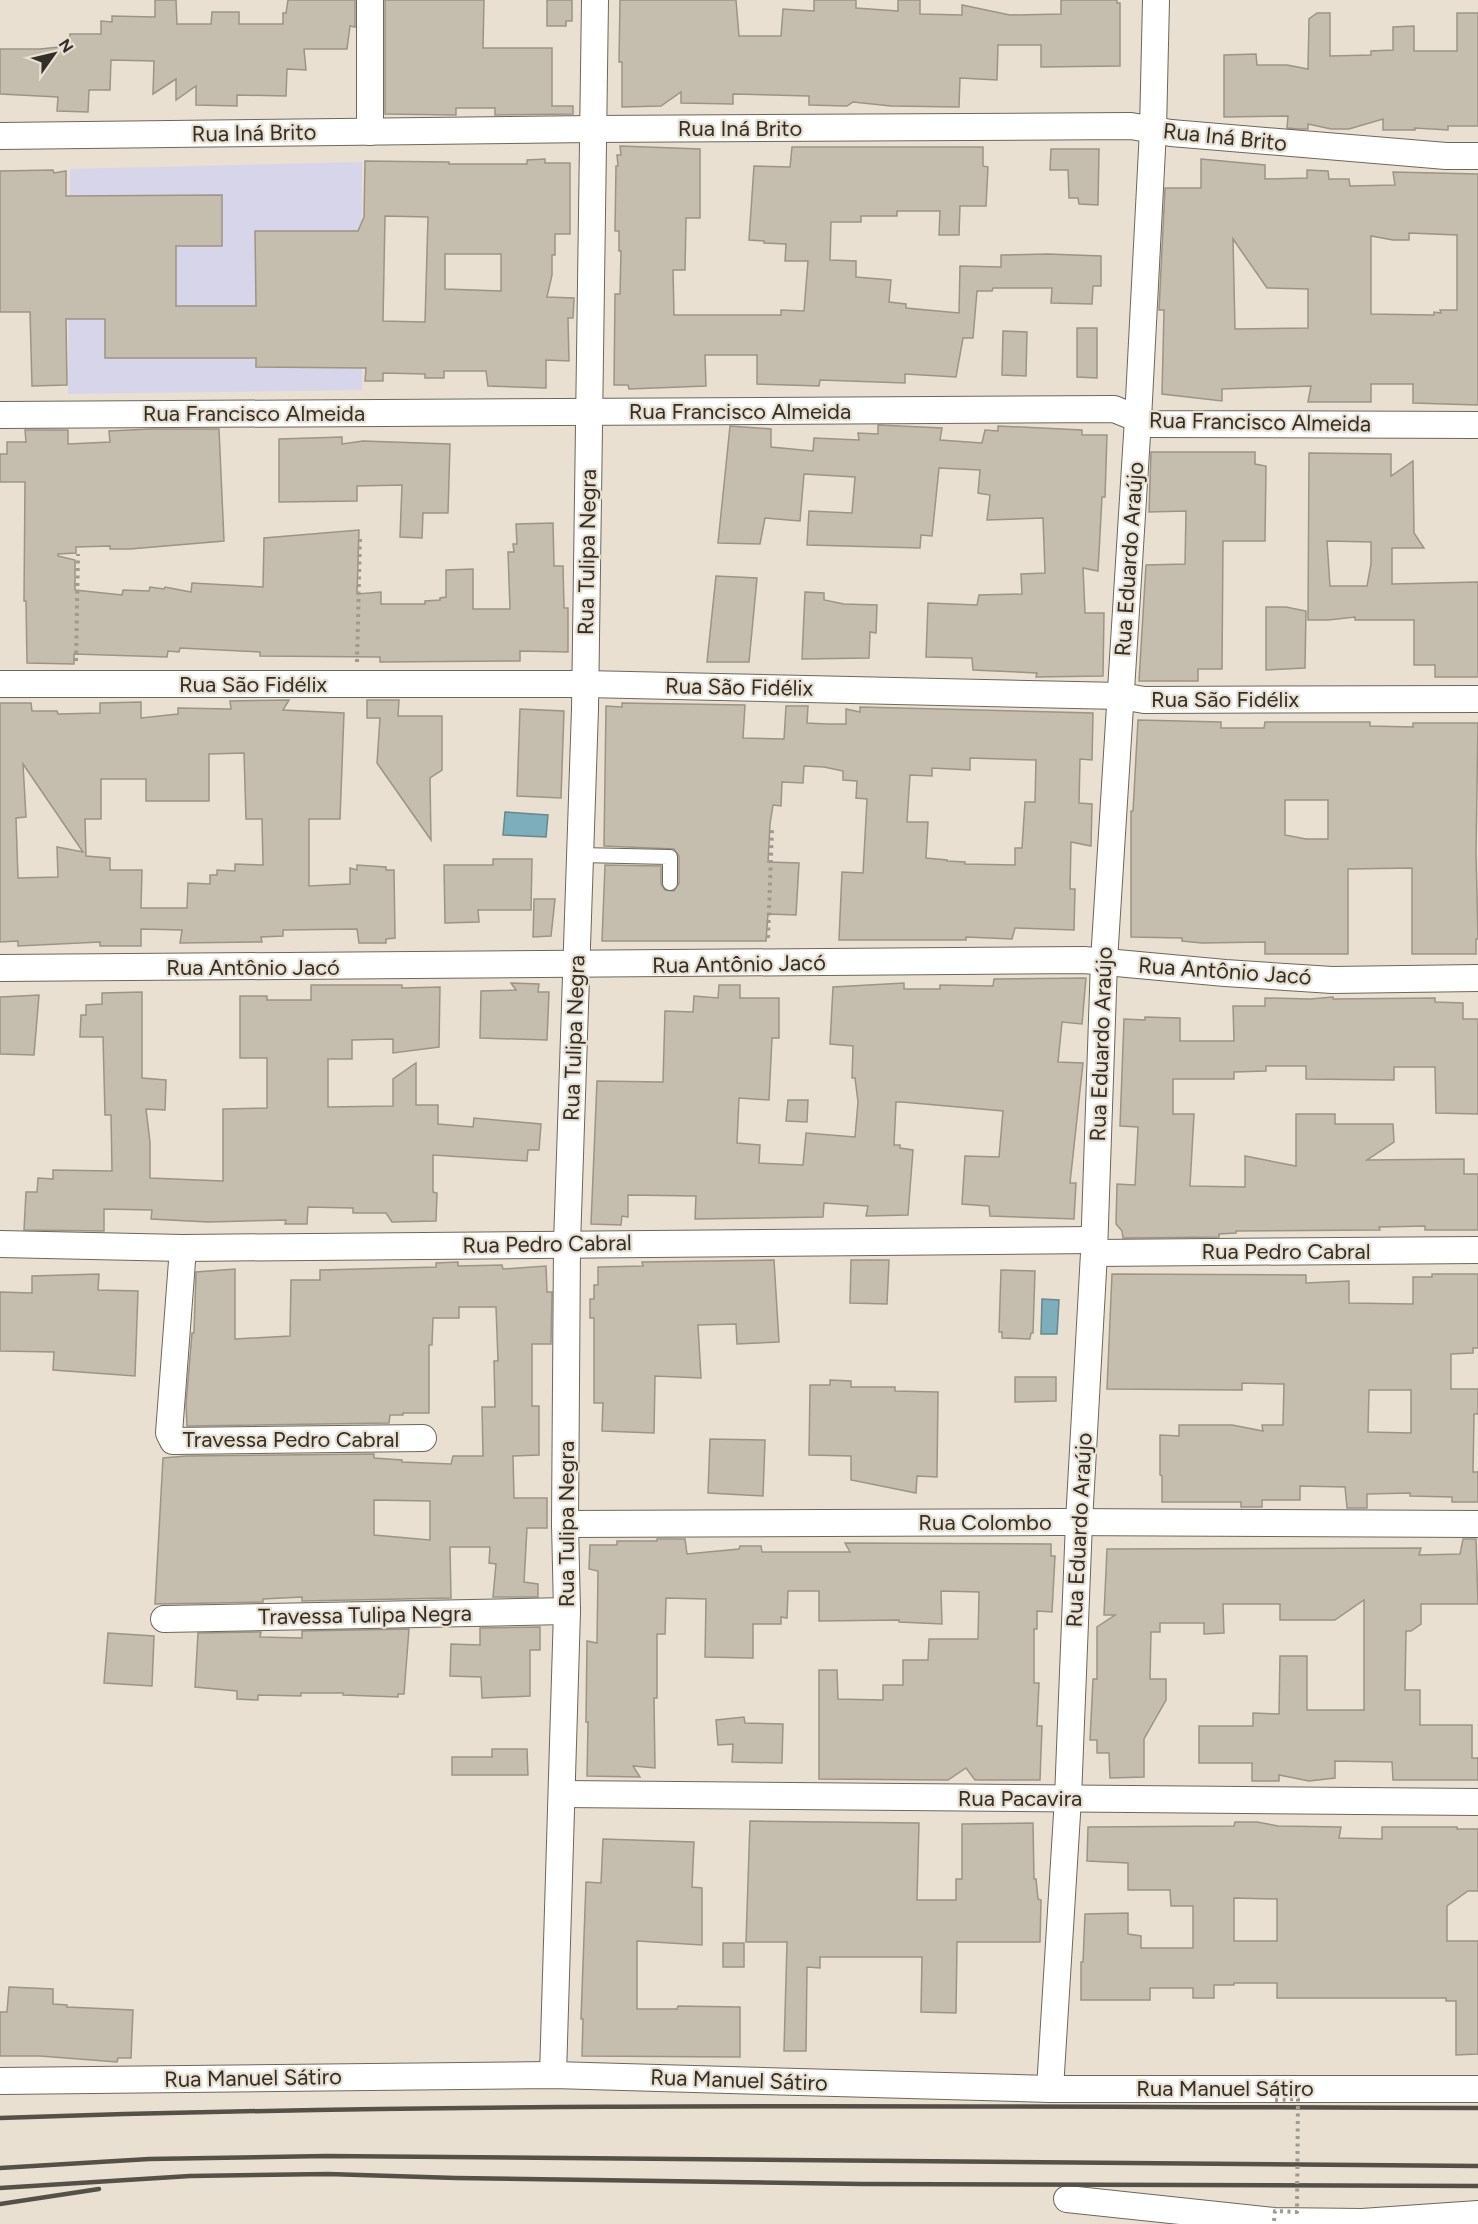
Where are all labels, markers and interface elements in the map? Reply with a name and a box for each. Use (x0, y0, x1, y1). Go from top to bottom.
north arrow (24, 24, 84, 84)
text: N (55, 35, 77, 56)
street label: Rua Iná Brito (678, 115, 802, 142)
street label: Rua Iná Brito (1162, 117, 1288, 157)
street label: Rua Iná Brito (191, 118, 317, 148)
street label: Rua Francisco Almeida (629, 398, 851, 425)
street label: Rua Francisco Almeida (143, 400, 365, 427)
street label: Rua Francisco Almeida (1149, 407, 1371, 437)
street label: Rua Eduardo Araújo (1109, 461, 1149, 657)
street label: Rua Tulipa Negra (572, 469, 602, 635)
street label: Rua São Fidélix (179, 671, 328, 698)
street label: Rua São Fidélix (665, 672, 814, 702)
street label: Rua São Fidélix (1151, 686, 1300, 713)
street label: Rua Eduardo Araújo (1084, 946, 1118, 1142)
street label: Rua Antônio Jacó (652, 949, 826, 979)
street label: Rua Antônio Jacó (1137, 951, 1313, 991)
street label: Rua Antônio Jacó (166, 954, 340, 981)
street label: Rua Tulipa Negra (558, 954, 590, 1122)
street label: Rua Pedro Cabral (462, 1229, 632, 1259)
street label: Rua Pedro Cabral (1201, 1238, 1371, 1265)
street label: Travessa Pedro Cabral (183, 1426, 399, 1453)
street label: Rua Eduardo Araújo (1060, 1432, 1098, 1628)
street label: Rua Tulipa Negra (553, 1441, 580, 1607)
street label: Rua Colombo (918, 1509, 1052, 1536)
street label: Travessa Tulipa Negra (258, 1600, 472, 1630)
street label: Rua Pacavira (958, 1785, 1082, 1812)
street label: Rua Manuel Sátiro (164, 2063, 342, 2093)
street label: Rua Manuel Sátiro (650, 2063, 828, 2097)
street label: Rua Manuel Sátiro (1136, 2075, 1314, 2102)

